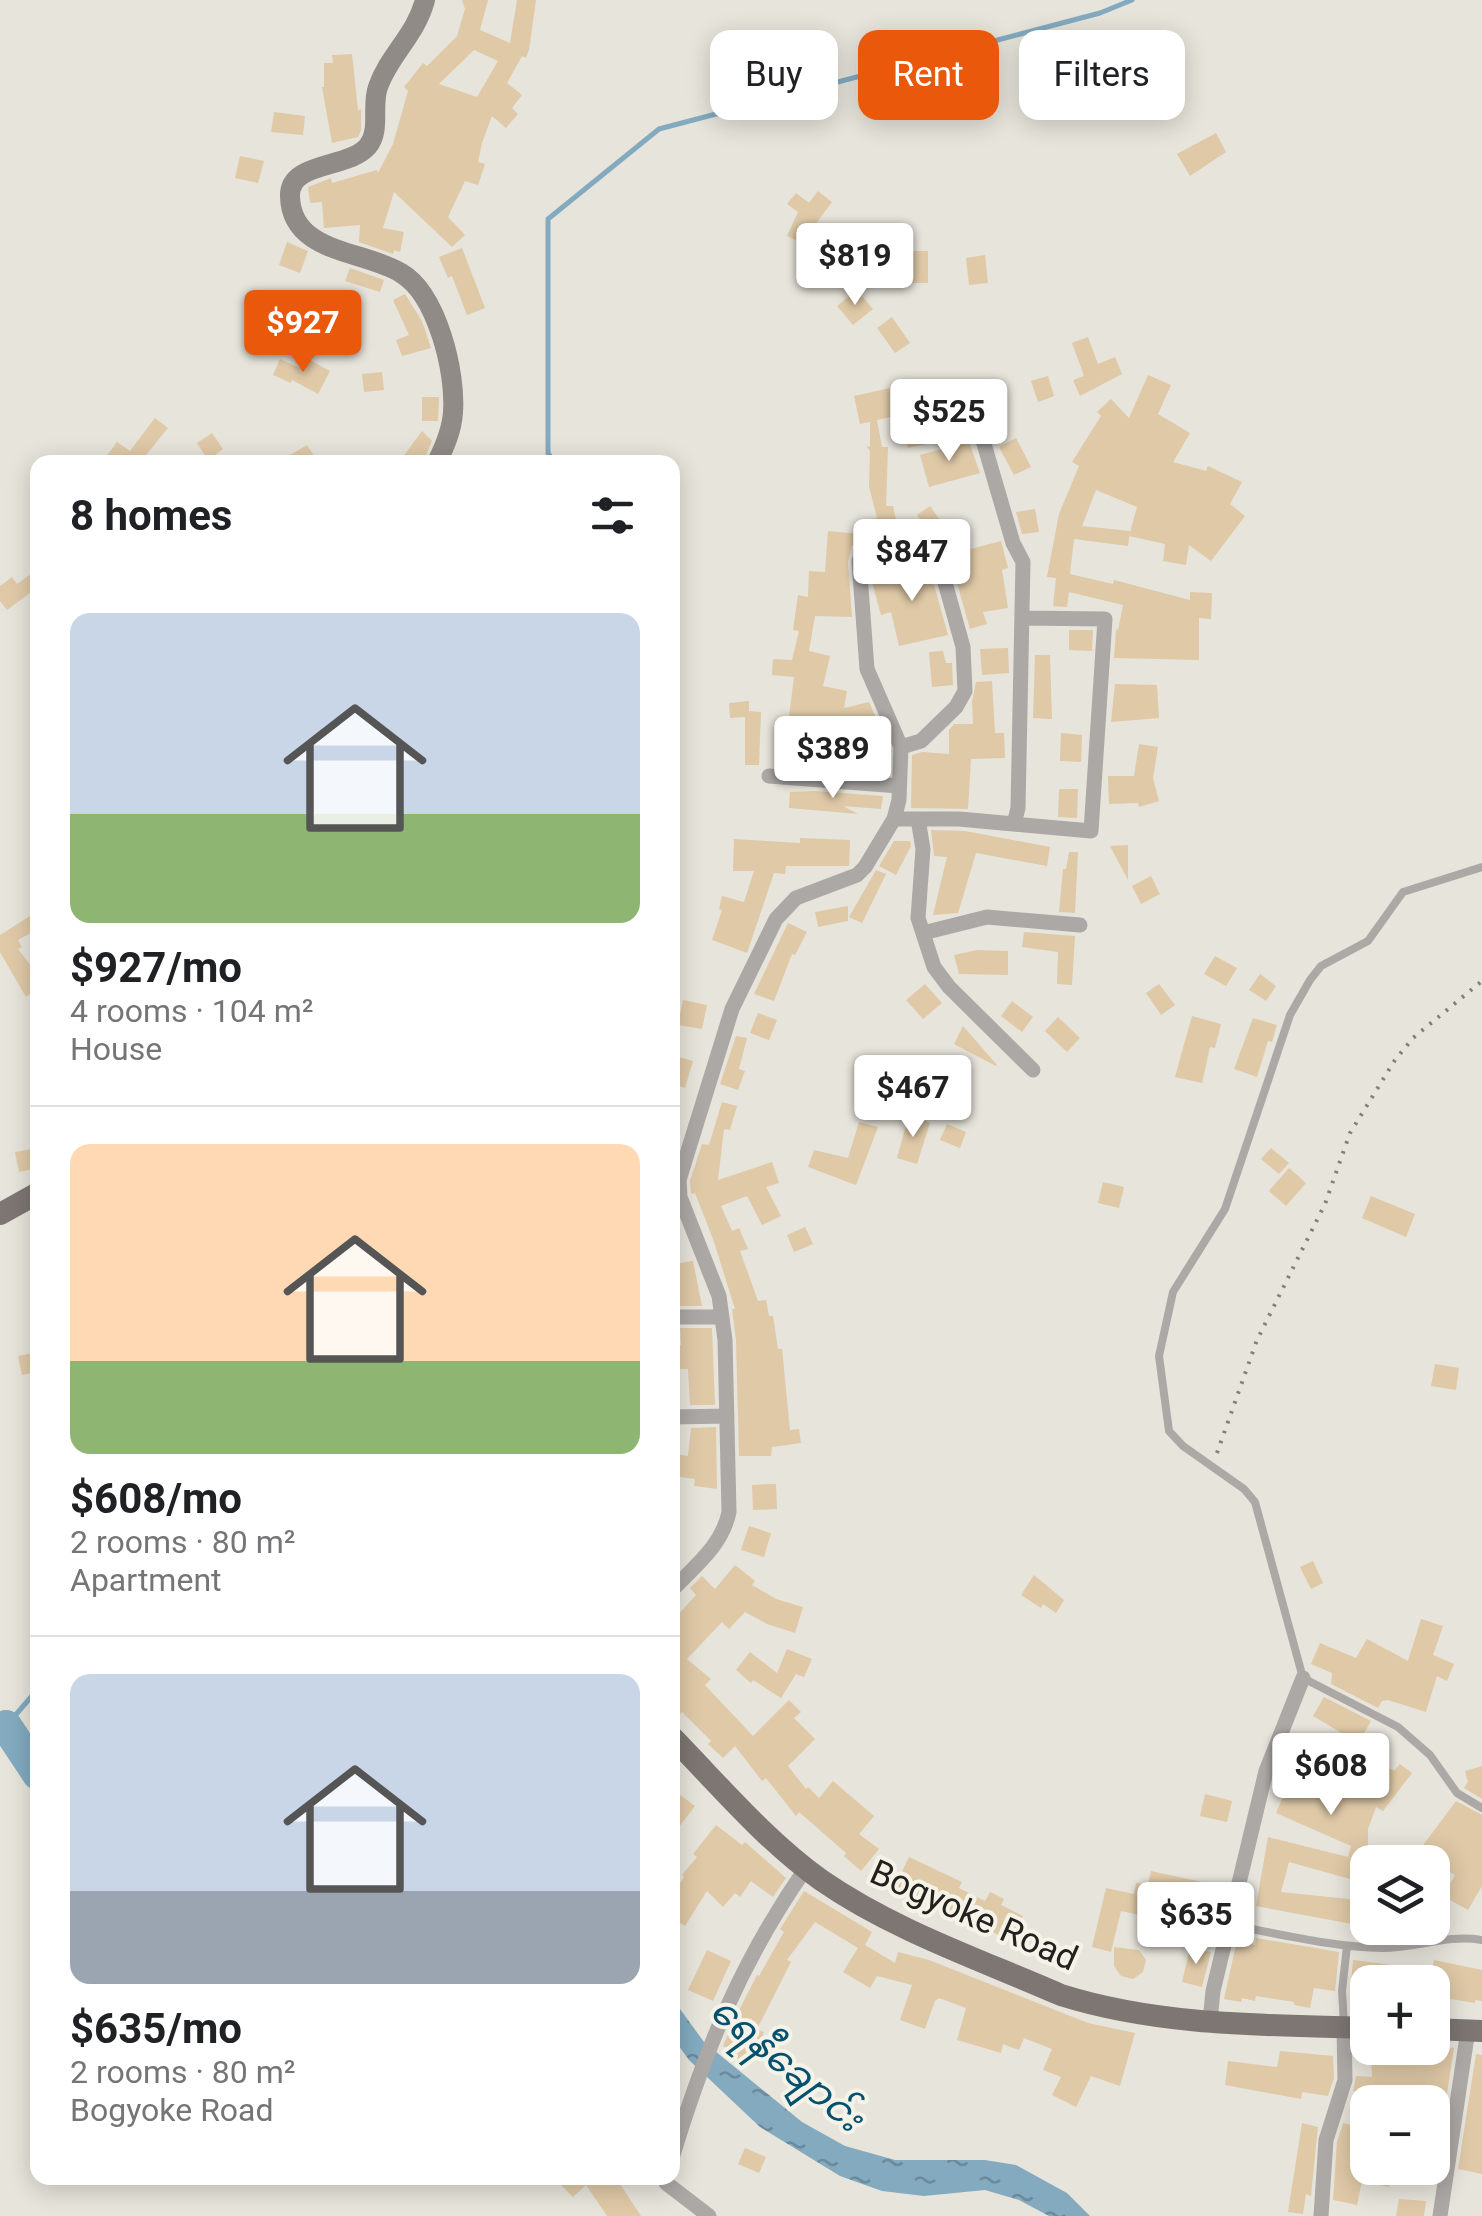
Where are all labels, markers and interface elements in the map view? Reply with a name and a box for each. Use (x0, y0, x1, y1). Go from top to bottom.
chip: Buy (710, 30, 838, 120)
chip: Rent (858, 30, 999, 120)
chip: Filters (1019, 30, 1185, 120)
pin: $819 (796, 223, 914, 308)
text: $819 (818, 236, 892, 274)
pin: $927 (244, 290, 362, 375)
text: $927 (266, 303, 340, 341)
pin: $525 (890, 379, 1008, 464)
text: $525 (912, 392, 986, 430)
icon: filters (585, 488, 640, 543)
text: 8 homes (70, 491, 232, 540)
pin: $847 (853, 519, 971, 604)
text: $847 (875, 532, 949, 570)
icon: home (265, 678, 445, 858)
pin: $389 (774, 716, 892, 801)
text: $389 (796, 729, 870, 767)
text: $927/mo (70, 943, 242, 992)
text: 4 rooms · 104 m² (70, 992, 313, 1030)
text: House (70, 1030, 162, 1068)
pin: $467 (854, 1055, 972, 1140)
text: $467 (876, 1068, 950, 1106)
icon: home (265, 1209, 445, 1389)
text: $608/mo (70, 1474, 242, 1523)
text: 2 rooms · 80 m² (70, 1523, 295, 1561)
text: Apartment (70, 1561, 222, 1599)
pin: $608 (1272, 1733, 1390, 1818)
icon: home (265, 1739, 445, 1919)
text: $608 (1294, 1746, 1368, 1784)
map controls (1350, 1845, 1450, 2185)
button: layers (1350, 1845, 1450, 1945)
street label: Bogyoke Road (864, 1851, 1084, 1979)
pin: $635 (1137, 1882, 1255, 1967)
text: $635 (1159, 1895, 1233, 1933)
button: + (1350, 1965, 1450, 2065)
water label: ရေနီချောင်း (696, 1984, 877, 2149)
text: $635/mo (70, 2004, 242, 2053)
text: 2 rooms · 80 m² (70, 2053, 295, 2091)
button: − (1350, 2085, 1450, 2185)
text: Bogyoke Road (70, 2091, 274, 2129)

